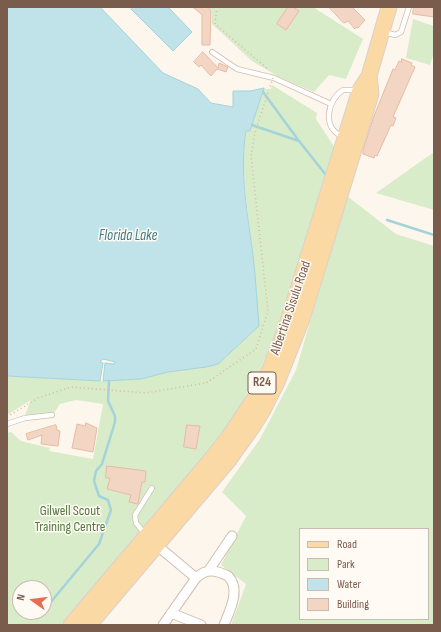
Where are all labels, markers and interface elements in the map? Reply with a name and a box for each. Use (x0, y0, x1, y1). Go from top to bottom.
water label: Florida Lake (99, 227, 157, 245)
street label: Albertina Sisulu Road (267, 259, 315, 357)
road number: R24 (248, 372, 276, 394)
park label: Gilwell Scout Training Centre (35, 503, 105, 536)
legend (299, 528, 429, 620)
text: Road (337, 537, 357, 552)
text: Park (337, 557, 355, 572)
text: Water (337, 577, 361, 592)
north arrow (12, 580, 52, 620)
text: N (14, 593, 28, 602)
text: Building (337, 597, 369, 612)

